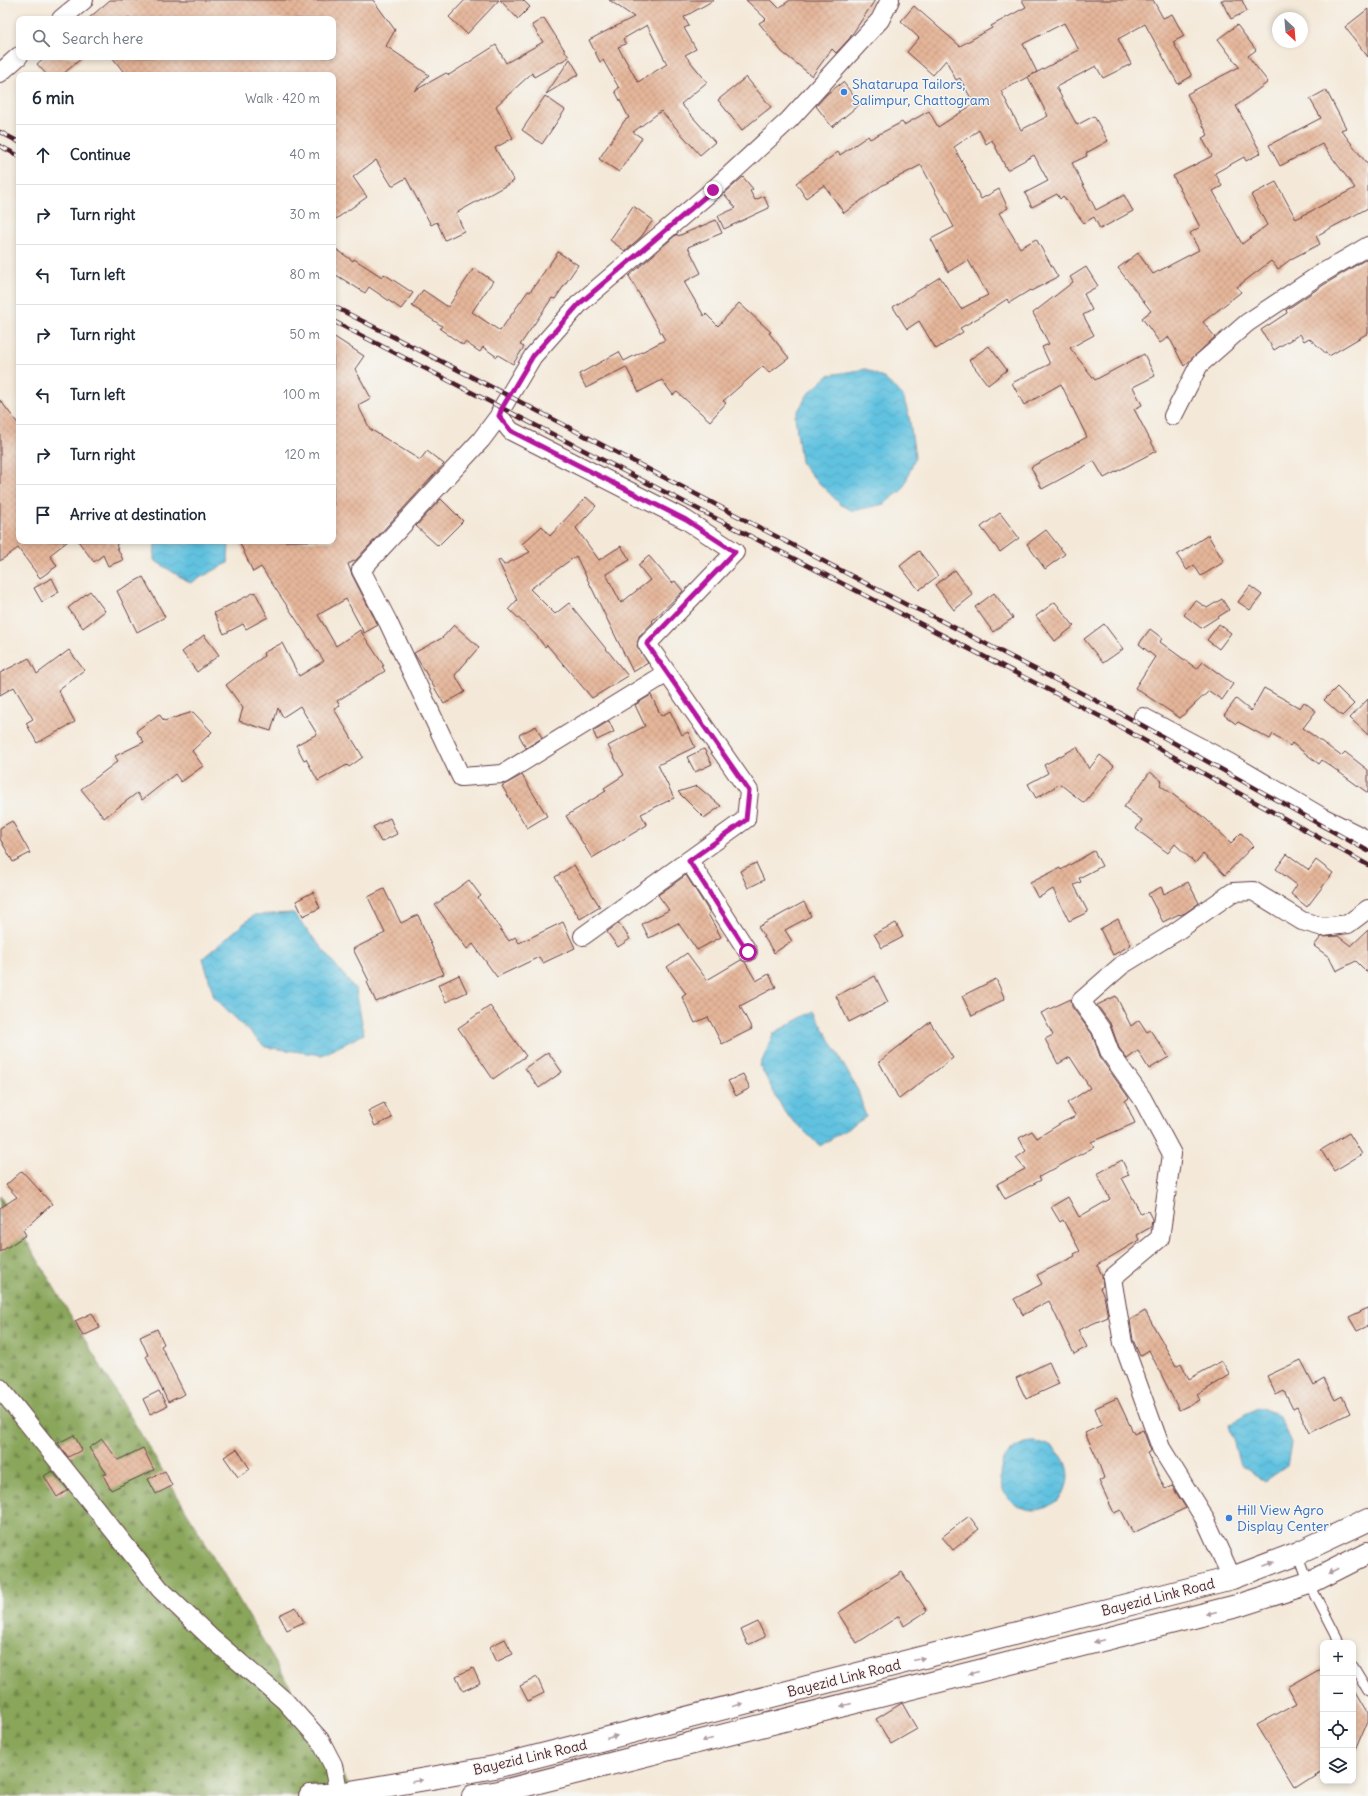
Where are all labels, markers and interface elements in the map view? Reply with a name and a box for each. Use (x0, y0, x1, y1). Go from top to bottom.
north arrow (1272, 12, 1308, 48)
search box (16, 16, 336, 60)
icon: search (30, 27, 52, 49)
text: Search here (62, 29, 143, 48)
place label: Shatarupa Tailors, Salimpur, Chattogram (852, 75, 990, 109)
text: 6 min (32, 87, 74, 109)
marker: Shatarupa Tailors, Salimpur, Chattogram (839, 87, 849, 97)
text: Walk · 420 m (245, 90, 320, 107)
icon: ahead (32, 144, 54, 166)
text: Continue (70, 145, 131, 164)
text: 40 m (289, 146, 320, 163)
route end (704, 181, 722, 199)
icon: right (32, 204, 54, 226)
text: Turn right (70, 205, 135, 224)
text: 30 m (290, 206, 320, 223)
icon: left (32, 264, 54, 286)
text: Turn left (70, 265, 125, 284)
text: 80 m (289, 266, 320, 283)
icon: right (32, 324, 54, 346)
text: Turn right (70, 325, 135, 344)
text: 50 m (289, 326, 320, 343)
icon: left (32, 384, 54, 406)
text: Turn left (70, 385, 125, 404)
text: 100 m (283, 386, 320, 403)
icon: right (32, 444, 54, 466)
text: Turn right (70, 445, 135, 464)
text: 120 m (285, 446, 320, 463)
icon: arrive (32, 504, 54, 526)
text: Arrive at destination (70, 505, 206, 524)
route start (739, 943, 757, 961)
place label: Hill View Agro Display Center (1237, 1501, 1329, 1535)
marker: Hill View Agro Display Center (1224, 1513, 1234, 1523)
one-way arrow (1263, 1561, 1275, 1567)
one-way arrow (1328, 1568, 1339, 1574)
street label: Bayezid Link Road (1099, 1574, 1217, 1620)
one-way arrow (1205, 1610, 1217, 1616)
one-way arrow (1092, 1639, 1105, 1645)
map controls (1320, 1640, 1356, 1784)
button: + (1320, 1640, 1356, 1676)
street label: Bayezid Link Road (785, 1655, 903, 1701)
one-way arrow (912, 1655, 925, 1661)
one-way arrow (966, 1670, 978, 1676)
button: − (1320, 1676, 1356, 1712)
one-way arrow (732, 1701, 745, 1707)
one-way arrow (840, 1702, 853, 1708)
button: locate (1320, 1712, 1356, 1748)
one-way arrow (607, 1734, 619, 1740)
street label: Bayezid Link Road (471, 1735, 589, 1779)
one-way arrow (701, 1737, 713, 1743)
button: layers (1320, 1748, 1356, 1784)
one-way arrow (411, 1777, 423, 1783)

